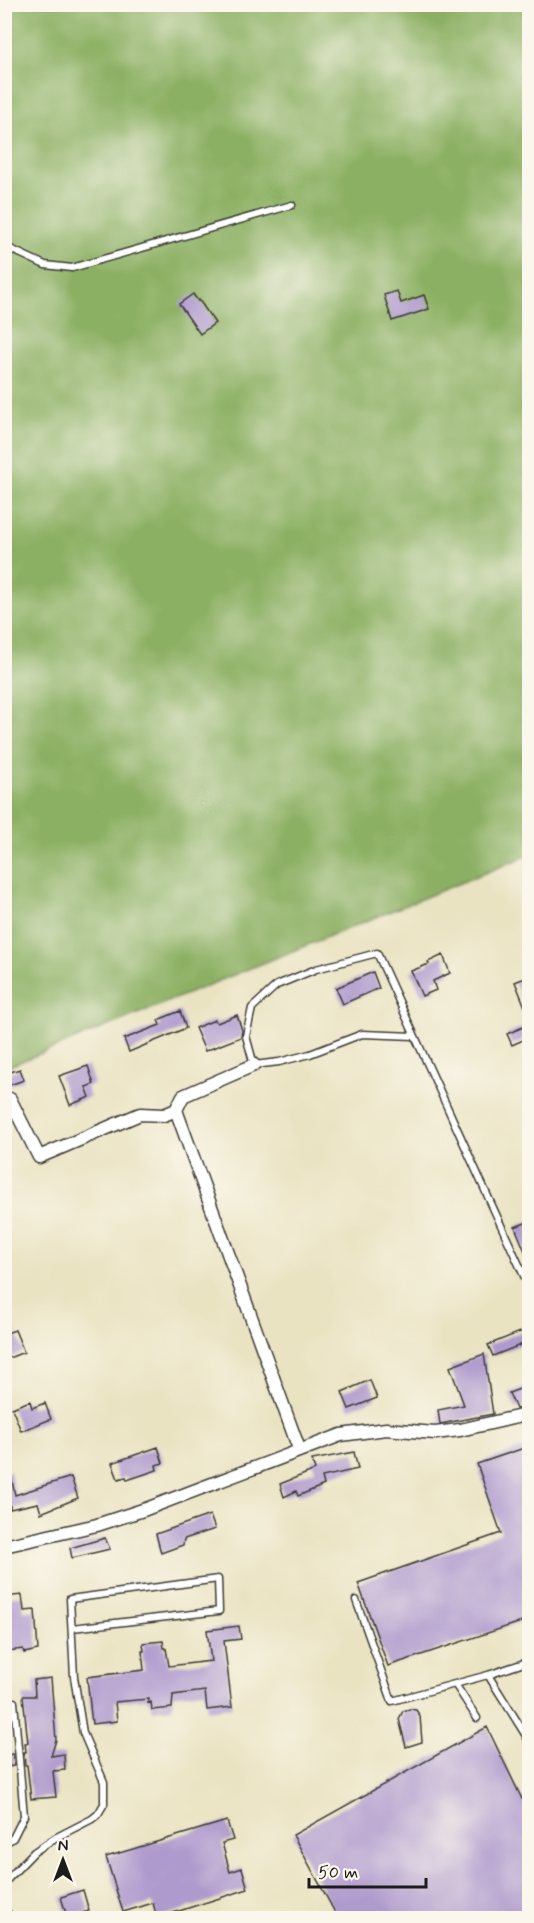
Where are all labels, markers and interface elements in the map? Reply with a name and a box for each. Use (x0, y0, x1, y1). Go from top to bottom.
north arrow (33, 1830, 93, 1890)
text: N (58, 1836, 68, 1857)
scale bar (309, 1851, 426, 1889)
text: 50 m (318, 1861, 358, 1885)

